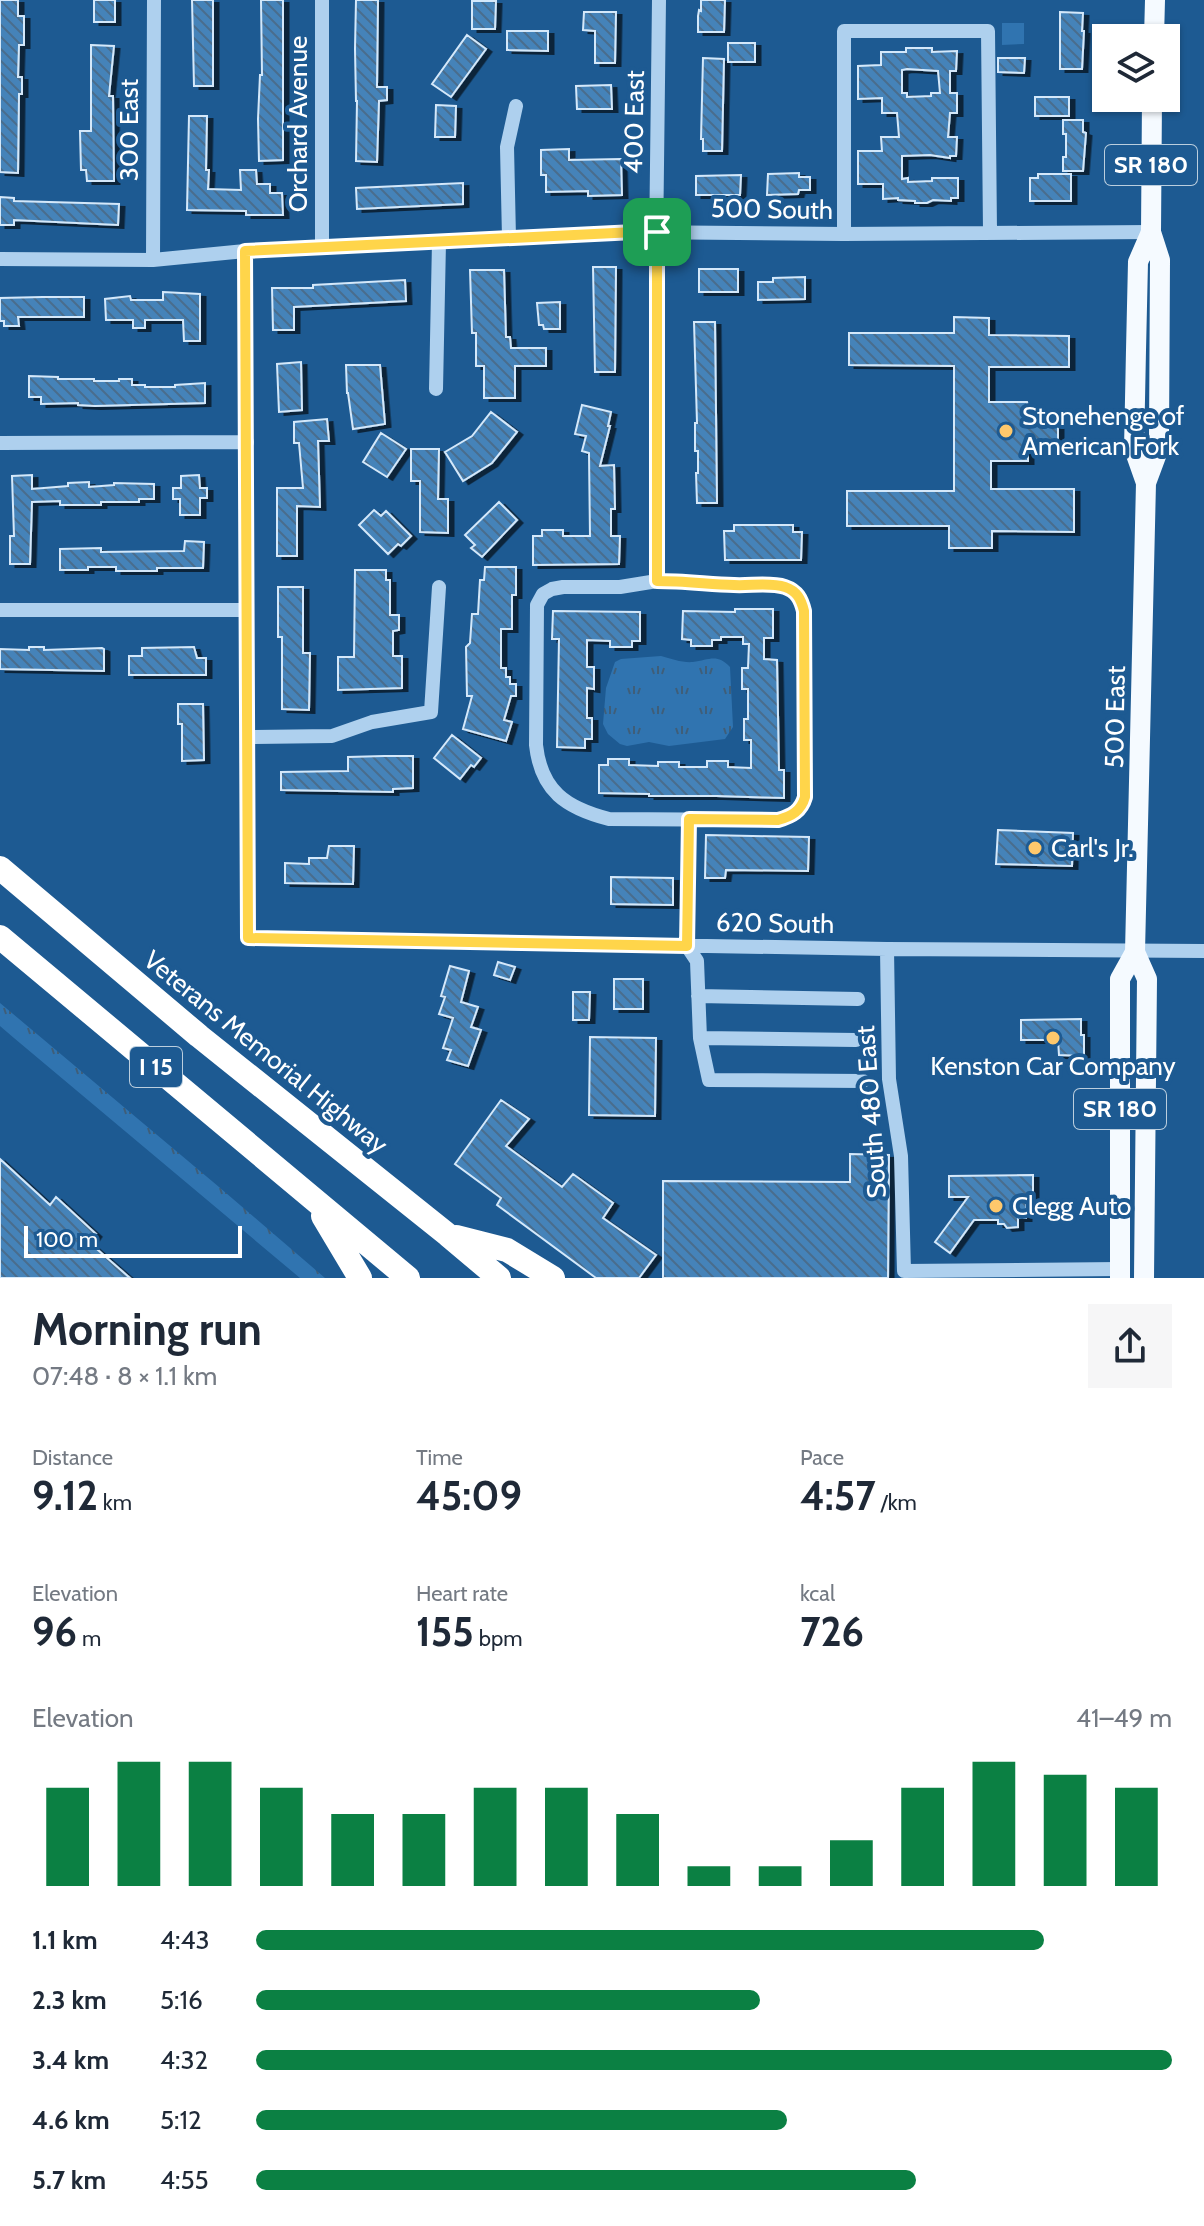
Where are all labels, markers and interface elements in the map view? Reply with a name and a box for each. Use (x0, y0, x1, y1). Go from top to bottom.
map controls (1092, 24, 1180, 112)
button: layers (1092, 24, 1180, 112)
street label: Orchard Avenue (282, 36, 314, 212)
street label: 400 East (617, 70, 651, 174)
street label: 300 East (113, 78, 145, 181)
road number: SR 180 (1105, 145, 1197, 185)
street label: 500 South (711, 192, 833, 226)
pin (623, 198, 691, 266)
icon: arrive (635, 210, 679, 254)
place label: Stonehenge of American Fork (1022, 400, 1185, 462)
marker: Stonehenge of American Fork (997, 422, 1015, 440)
street label: 500 East (1098, 665, 1132, 769)
place label: Carl's Jr. (1051, 832, 1134, 864)
marker: Carl's Jr. (1026, 839, 1044, 857)
street label: 620 South (716, 906, 834, 940)
street label: Veterans Memorial Highway (137, 944, 395, 1160)
street label: South 480 East (849, 1024, 893, 1199)
marker: Kenston Car Company (1044, 1029, 1062, 1047)
road number: I 15 (130, 1047, 182, 1087)
place label: Kenston Car Company (930, 1050, 1176, 1082)
road number: SR 180 (1074, 1089, 1166, 1129)
place label: Clegg Auto (1012, 1190, 1131, 1222)
marker: Clegg Auto (987, 1197, 1005, 1215)
scale bar (24, 1222, 242, 1258)
text: 100 m (36, 1226, 98, 1253)
text: Morning run (32, 1303, 262, 1356)
button: share (1088, 1304, 1172, 1388)
text: 07:48 · 8 × 1.1 km (32, 1360, 217, 1392)
text: Distance (32, 1444, 113, 1471)
text: Time (416, 1444, 463, 1471)
text: Pace (800, 1444, 844, 1471)
text: 9.12 (32, 1471, 98, 1520)
text: 45:09 (416, 1471, 522, 1520)
text: 4:57 (800, 1471, 876, 1520)
text: km (98, 1489, 132, 1516)
text: /km (876, 1489, 917, 1516)
text: Elevation (32, 1580, 118, 1607)
text: Heart rate (416, 1580, 508, 1607)
text: kcal (800, 1580, 835, 1607)
text: 96 (32, 1607, 77, 1656)
text: 155 (416, 1607, 474, 1656)
text: 726 (800, 1607, 864, 1656)
text: m (77, 1625, 101, 1652)
text: bpm (474, 1625, 522, 1652)
text: Elevation (32, 1702, 134, 1734)
text: 41–49 m (1076, 1702, 1172, 1734)
text: 1.1 km (32, 1924, 98, 1956)
text: 4:43 (160, 1924, 210, 1956)
text: 2.3 km (32, 1984, 107, 2016)
text: 5:16 (160, 1984, 203, 2016)
text: 3.4 km (32, 2044, 109, 2076)
text: 4:32 (160, 2044, 208, 2076)
text: 4.6 km (32, 2104, 110, 2136)
text: 5:12 (160, 2104, 202, 2136)
text: 5.7 km (32, 2164, 106, 2196)
text: 4:55 (160, 2164, 209, 2196)

